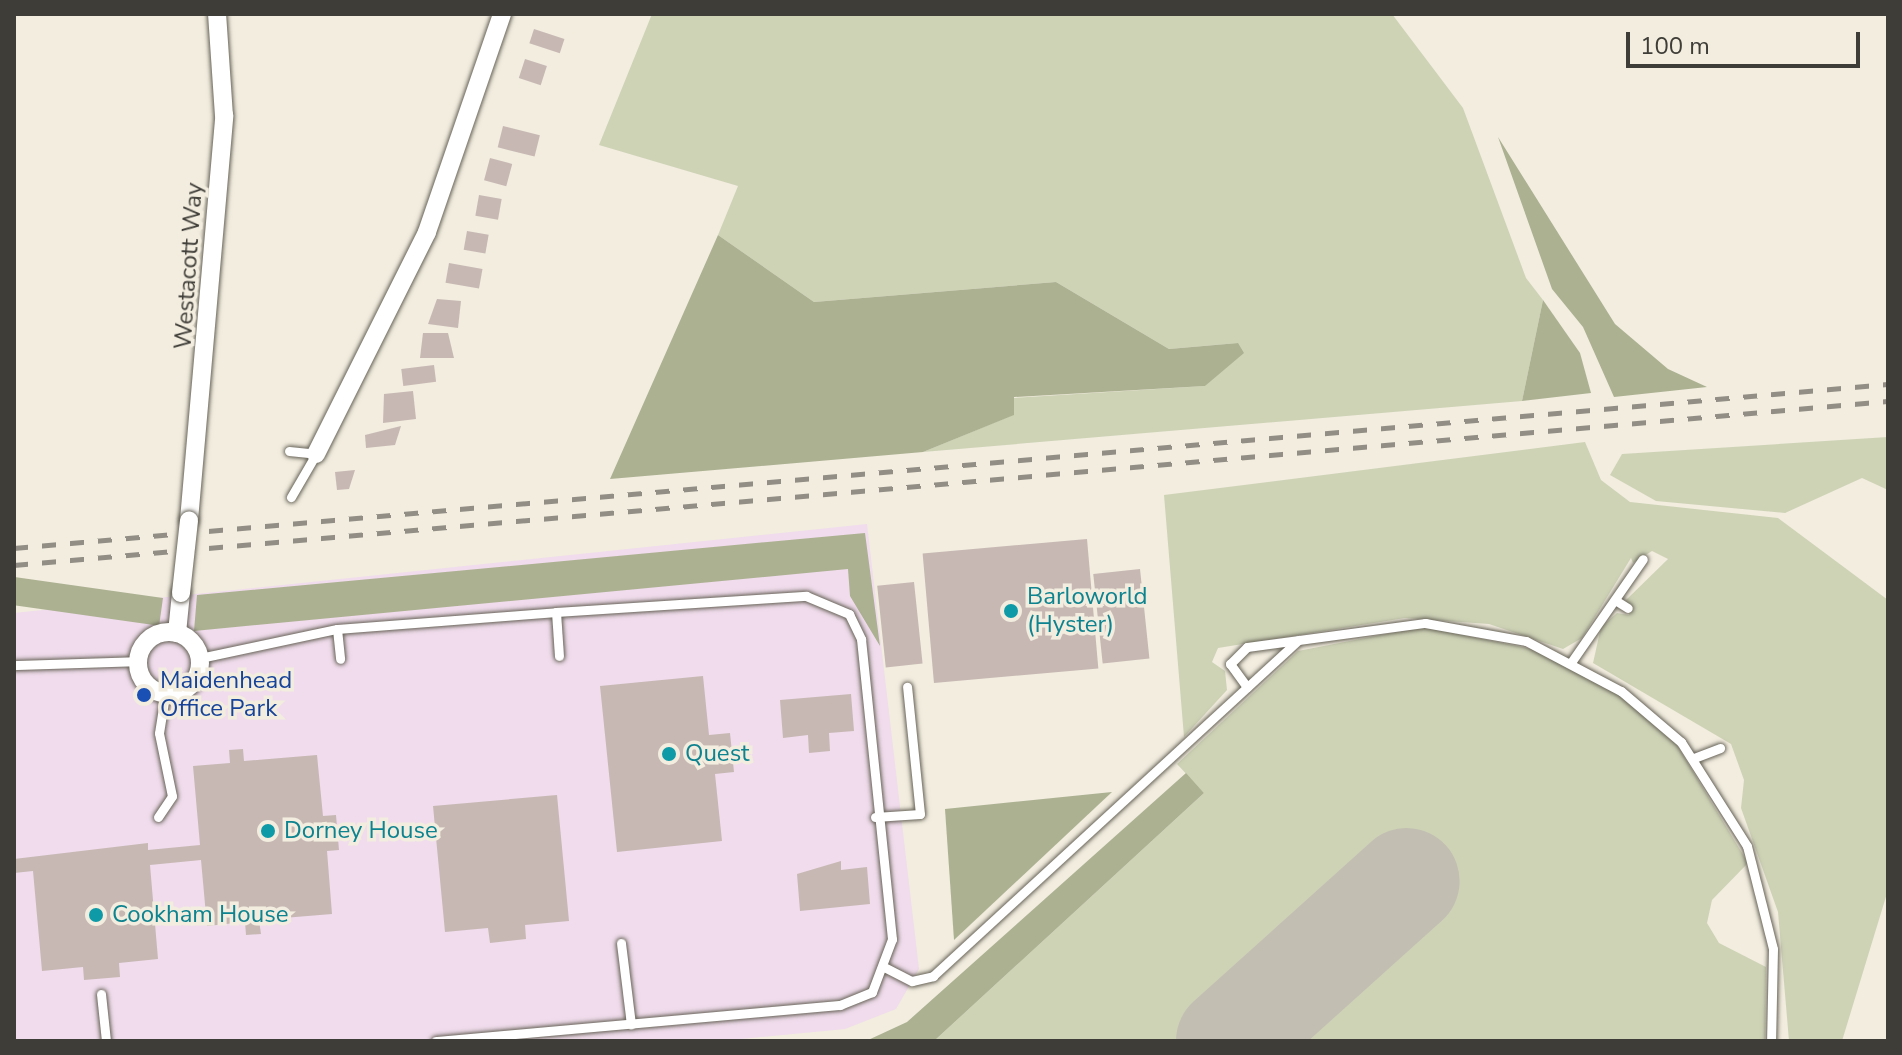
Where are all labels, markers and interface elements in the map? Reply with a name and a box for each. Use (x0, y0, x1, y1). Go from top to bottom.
scale bar (1630, 16, 1864, 66)
text: 100 m (1640, 30, 1710, 62)
street label: Westacott Way (169, 182, 209, 350)
place label: Barloworld (Hyster) (1027, 583, 1148, 639)
marker: Barloworld (Hyster) (1002, 602, 1020, 620)
place label: Maidenhead Office Park (160, 667, 292, 723)
marker: Maidenhead Office Park (135, 686, 153, 704)
place label: Quest (685, 740, 749, 768)
marker: Quest (660, 745, 678, 763)
place label: Dorney House (284, 817, 438, 845)
marker: Dorney House (259, 822, 277, 840)
place label: Cookham House (112, 901, 288, 929)
marker: Cookham House (87, 906, 105, 924)

